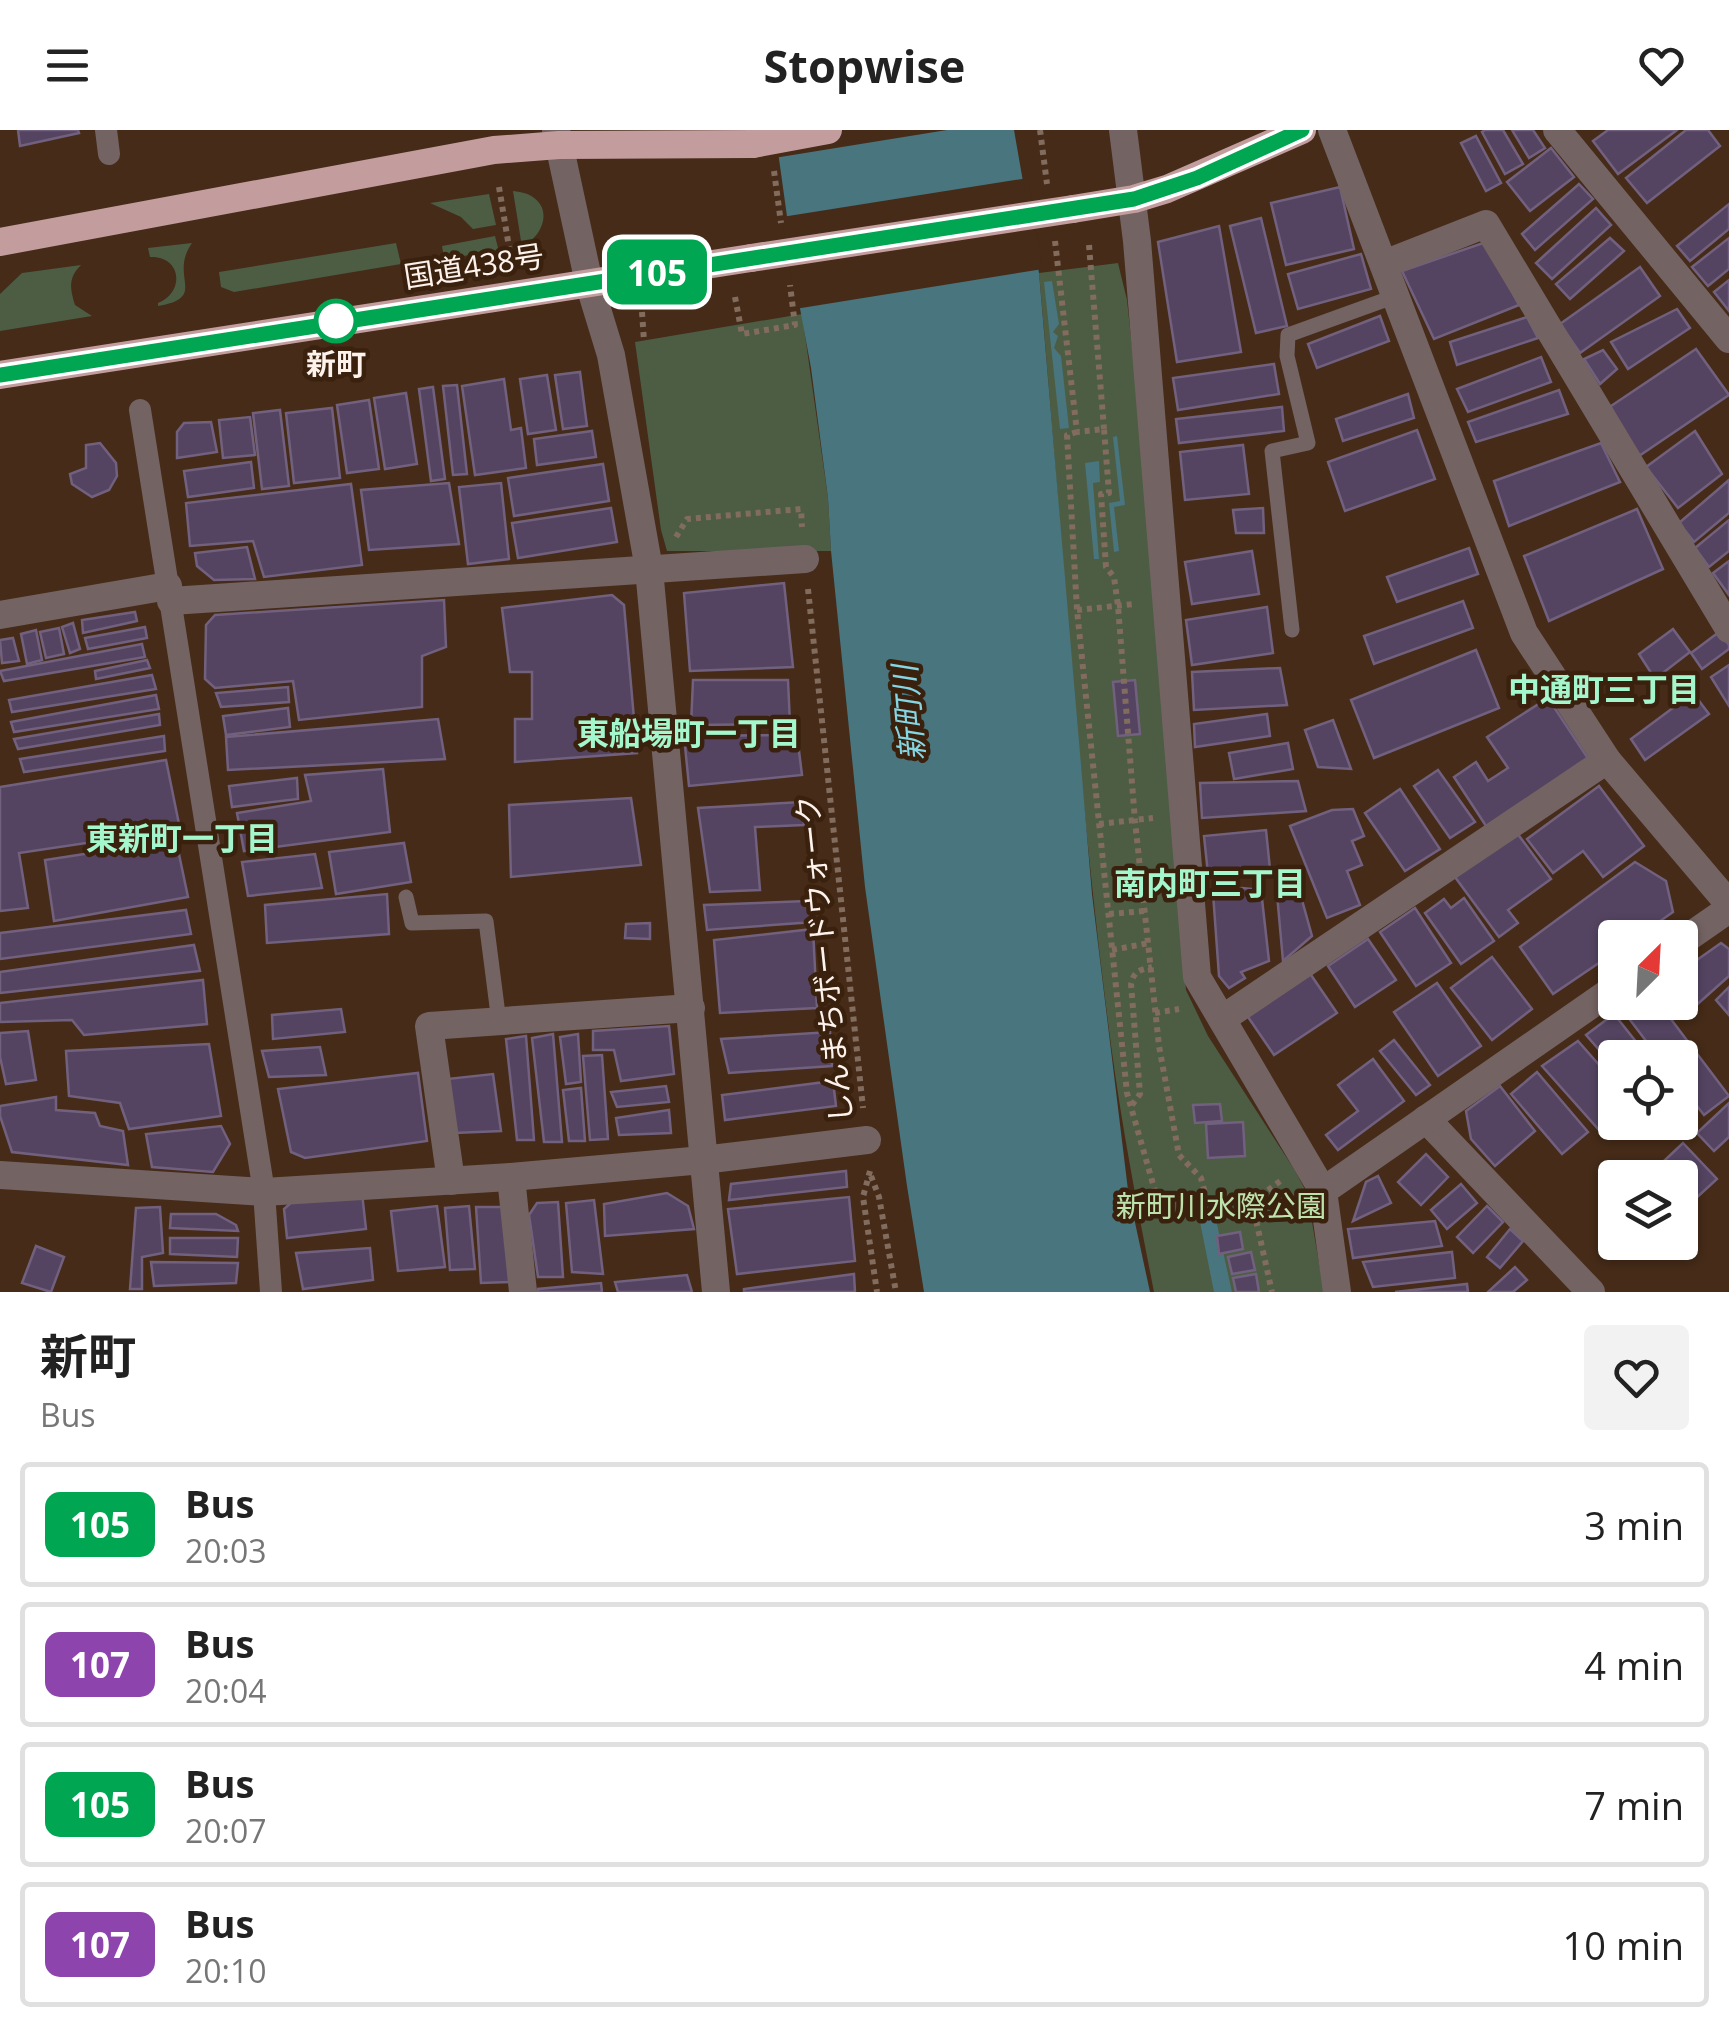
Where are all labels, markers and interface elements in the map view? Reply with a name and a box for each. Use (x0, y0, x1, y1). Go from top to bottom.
text: Stopwise (764, 35, 965, 96)
icon: menu (40, 38, 95, 93)
icon: heart (1634, 38, 1689, 93)
street label: 国道438号 (401, 234, 547, 297)
line badge: 105 (600, 240, 714, 304)
text: 105 (627, 249, 687, 296)
marker: 新町 (315, 300, 357, 342)
place label: 新町 (306, 343, 366, 384)
water label: 新町川 (882, 660, 933, 763)
district label: 中通町三丁目 (1508, 667, 1700, 710)
district label: 東船場町一丁目 (577, 711, 801, 754)
street label: しんまちボードウォーク (786, 793, 861, 1125)
district label: 東新町一丁目 (86, 816, 278, 859)
district label: 南内町三丁目 (1114, 861, 1306, 904)
north arrow (1598, 920, 1698, 1020)
map controls (1598, 920, 1698, 1260)
button: locate (1598, 1040, 1698, 1140)
button: layers (1598, 1160, 1698, 1260)
park label: 新町川水際公園 (1116, 1185, 1326, 1226)
text: 新町 (40, 1323, 136, 1388)
button: heart (1584, 1325, 1689, 1430)
text: Bus (40, 1393, 96, 1436)
text: Bus (185, 1477, 254, 1529)
text: 3 min (1584, 1499, 1684, 1551)
text: 105 (70, 1501, 130, 1548)
text: 20:03 (185, 1529, 267, 1572)
text: Bus (185, 1617, 254, 1669)
text: 4 min (1584, 1639, 1684, 1691)
text: 107 (70, 1641, 130, 1688)
text: 20:04 (185, 1669, 267, 1712)
text: Bus (185, 1757, 254, 1809)
text: 7 min (1584, 1779, 1684, 1831)
text: 105 (70, 1781, 130, 1828)
text: 20:07 (185, 1809, 267, 1852)
text: Bus (185, 1897, 254, 1949)
text: 10 min (1563, 1919, 1684, 1971)
text: 107 (70, 1921, 130, 1968)
text: 20:10 (185, 1949, 267, 1992)

